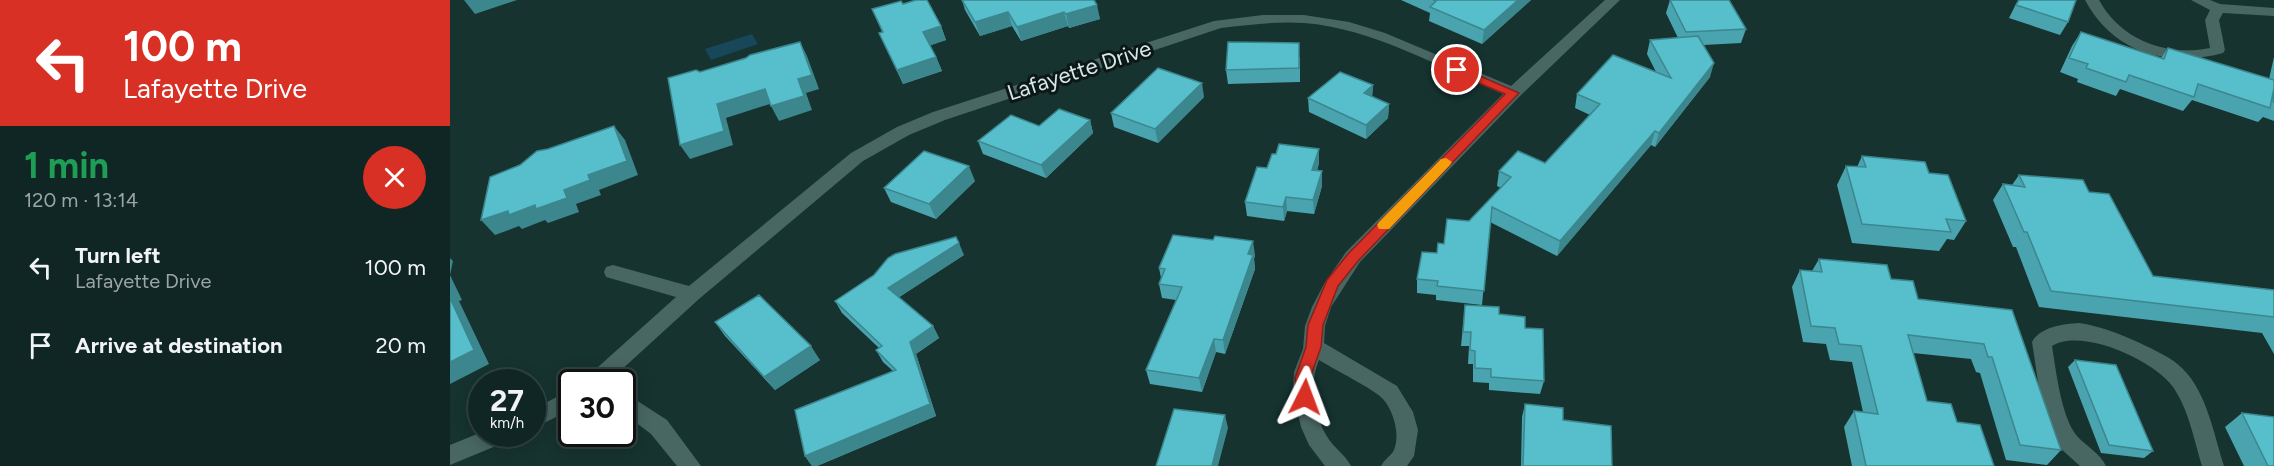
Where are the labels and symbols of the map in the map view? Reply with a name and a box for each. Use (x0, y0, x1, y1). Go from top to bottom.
street label: Lafayette Drive (1004, 34, 1155, 106)
pin (1431, 44, 1482, 95)
position arrow (1273, 365, 1337, 429)
speed limit sign: 30 (558, 369, 636, 447)

